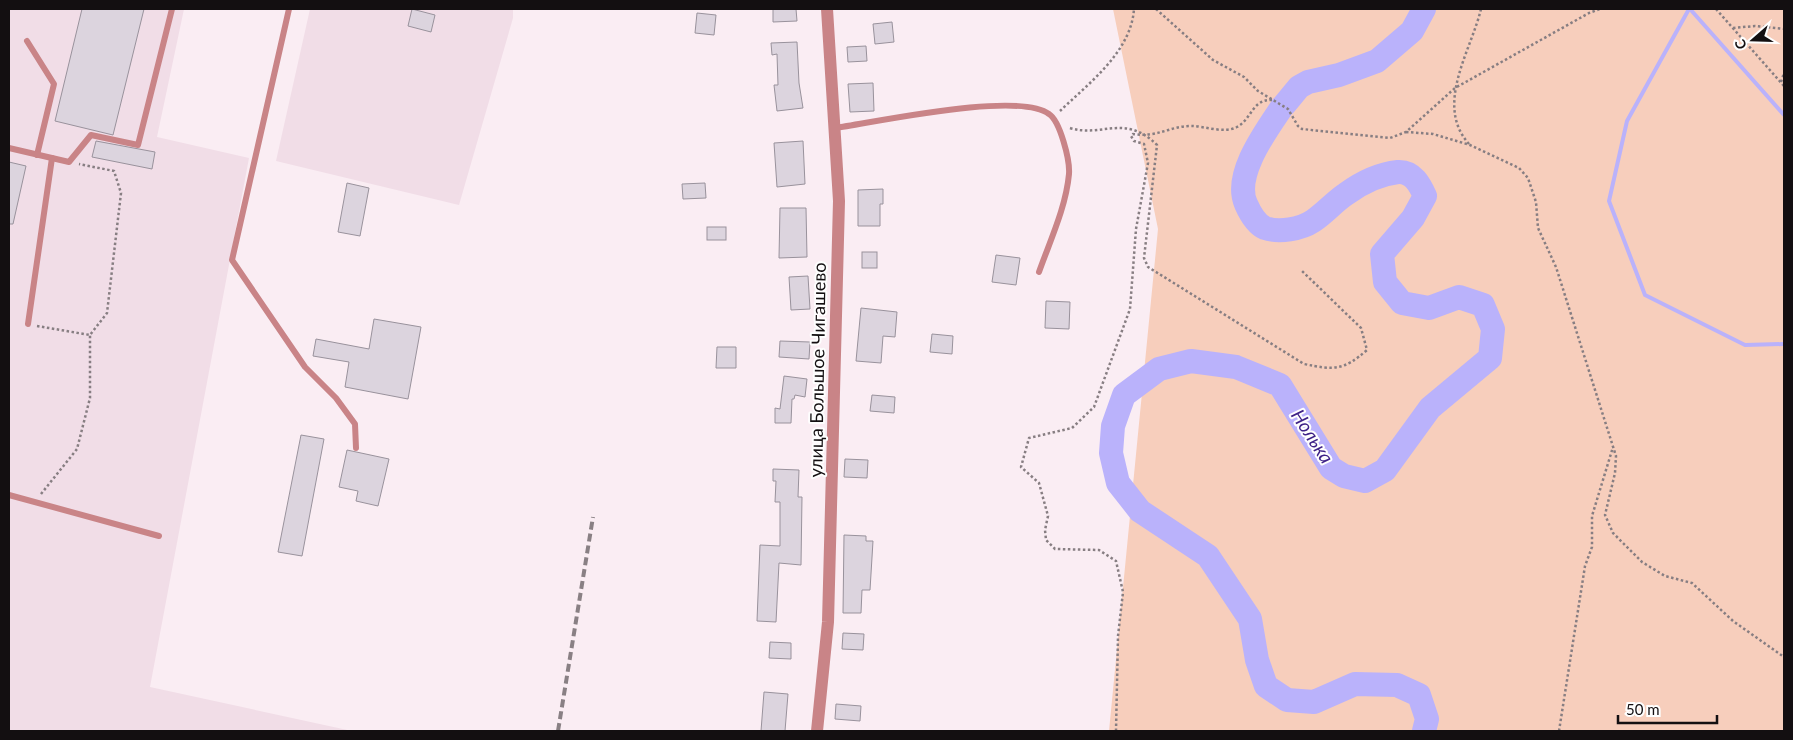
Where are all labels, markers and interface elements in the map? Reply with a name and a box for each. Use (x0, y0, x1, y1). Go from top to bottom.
north arrow (1728, 15, 1778, 65)
text: С (1730, 37, 1750, 52)
street label: улица Большое Чигашево (804, 262, 830, 478)
water label: Нолька (1287, 405, 1339, 467)
scale bar (1618, 692, 1717, 724)
text: 50 m (1626, 700, 1660, 718)

